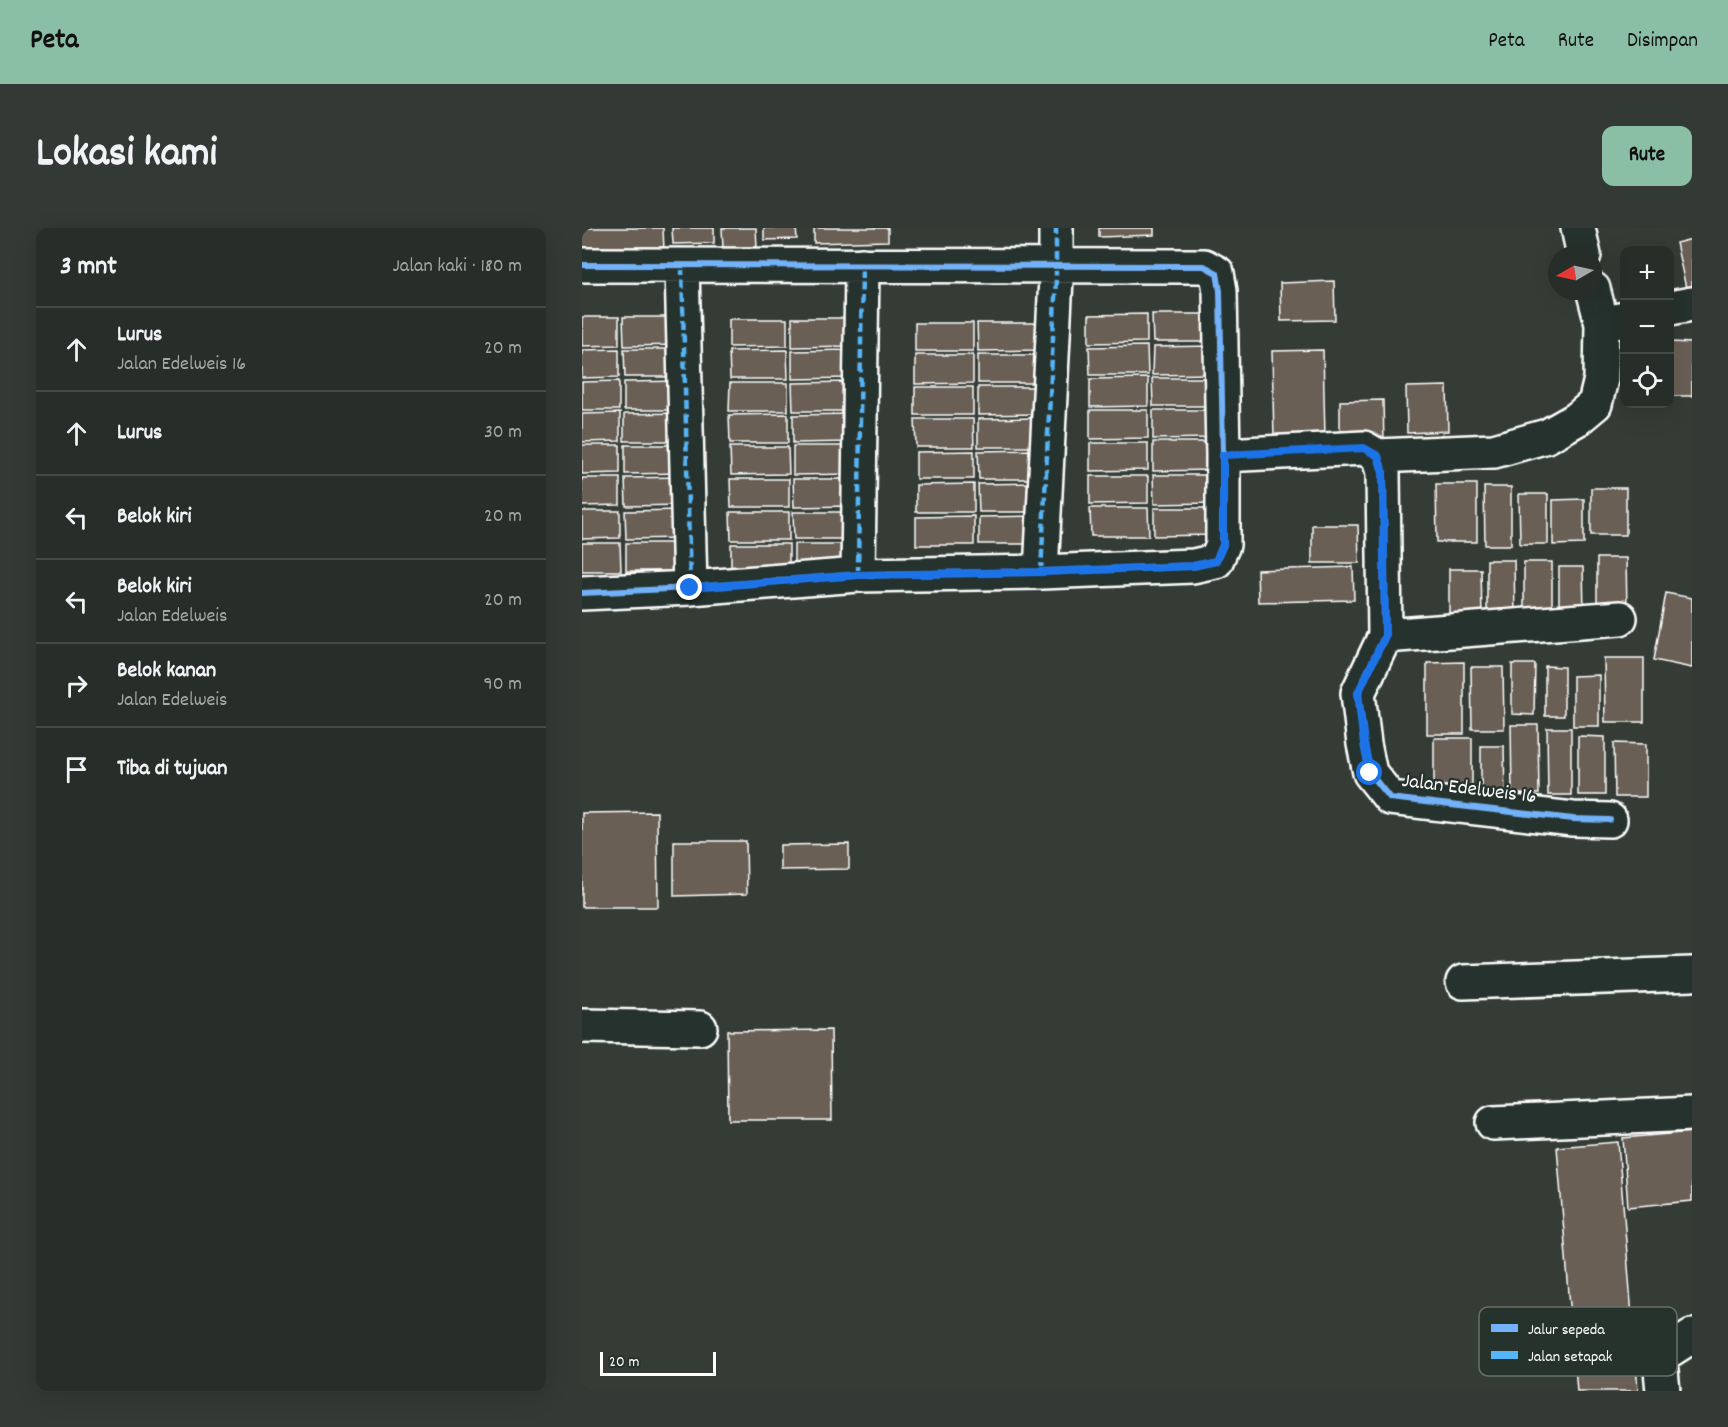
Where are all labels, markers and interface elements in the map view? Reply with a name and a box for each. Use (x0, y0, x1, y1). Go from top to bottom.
text: Peta (30, 22, 79, 62)
text: Peta (1488, 27, 1525, 57)
text: Rute (1558, 27, 1594, 57)
text: Disimpan (1627, 27, 1698, 57)
text: Lokasi kami (36, 126, 217, 186)
button: Rute (1602, 126, 1692, 186)
north arrow (1548, 246, 1602, 300)
map controls (1620, 246, 1674, 408)
button: + (1620, 246, 1674, 300)
text: 3 mnt (60, 249, 117, 286)
text: Jalan kaki · 180 m (393, 253, 522, 281)
button: − (1620, 300, 1674, 354)
text: Lurus (117, 320, 162, 351)
icon: ahead (60, 333, 93, 366)
text: 20 m (484, 335, 522, 363)
text: Jalan Edelweis 16 (117, 351, 246, 379)
button: locate (1620, 354, 1674, 408)
icon: ahead (60, 417, 93, 450)
text: Lurus (117, 418, 162, 449)
text: 30 m (484, 419, 522, 447)
icon: left (60, 501, 93, 534)
text: Belok kiri (117, 502, 191, 533)
text: 20 m (484, 503, 522, 531)
text: Belok kiri (117, 572, 191, 603)
route end (676, 574, 702, 600)
icon: left (60, 585, 93, 618)
text: 20 m (484, 587, 522, 615)
text: Jalan Edelweis (117, 603, 227, 631)
text: Belok kanan (117, 656, 216, 687)
icon: right (60, 669, 93, 702)
text: 90 m (484, 671, 522, 699)
text: Jalan Edelweis (117, 687, 227, 715)
icon: arrive (60, 753, 93, 786)
text: Tiba di tujuan (117, 754, 227, 785)
route start (1356, 759, 1382, 785)
street label: Jalan Edelweis 16 (1400, 767, 1538, 813)
legend (1479, 1307, 1677, 1376)
text: Jalur sepeda (1528, 1319, 1605, 1342)
text: Jalan setapak (1528, 1346, 1612, 1369)
scale bar (600, 1349, 716, 1376)
text: 20 m (609, 1351, 639, 1374)

